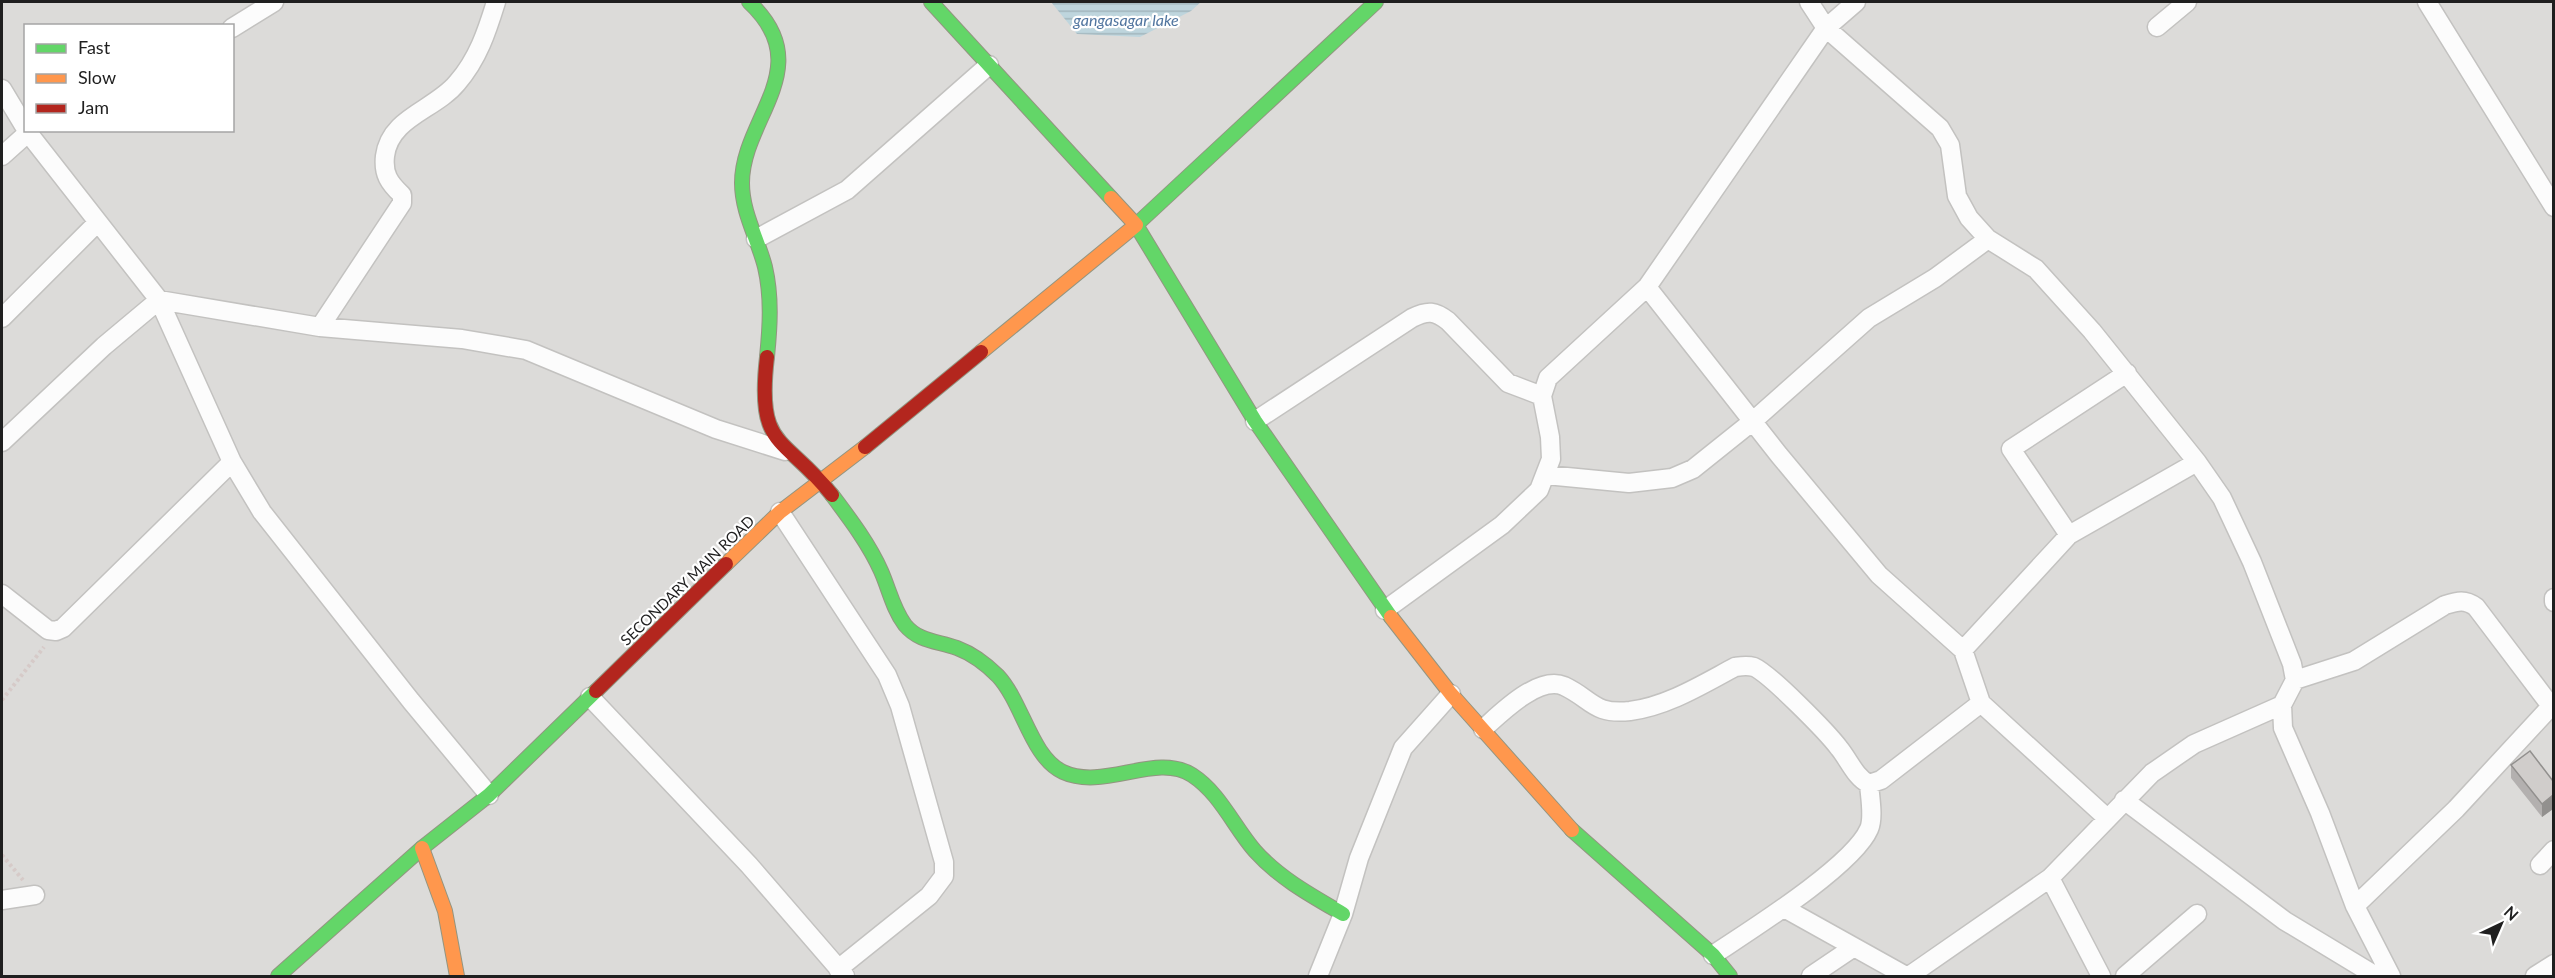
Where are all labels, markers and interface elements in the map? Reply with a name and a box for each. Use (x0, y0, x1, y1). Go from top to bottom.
water label: gangasagar lake (1072, 10, 1179, 29)
legend (24, 24, 234, 132)
text: Fast (78, 36, 111, 58)
text: Slow (78, 66, 116, 88)
text: Jam (78, 96, 109, 118)
street label: SECONDARY MAIN ROAD (616, 511, 758, 649)
north arrow (2471, 894, 2531, 954)
text: N (2501, 902, 2523, 924)

